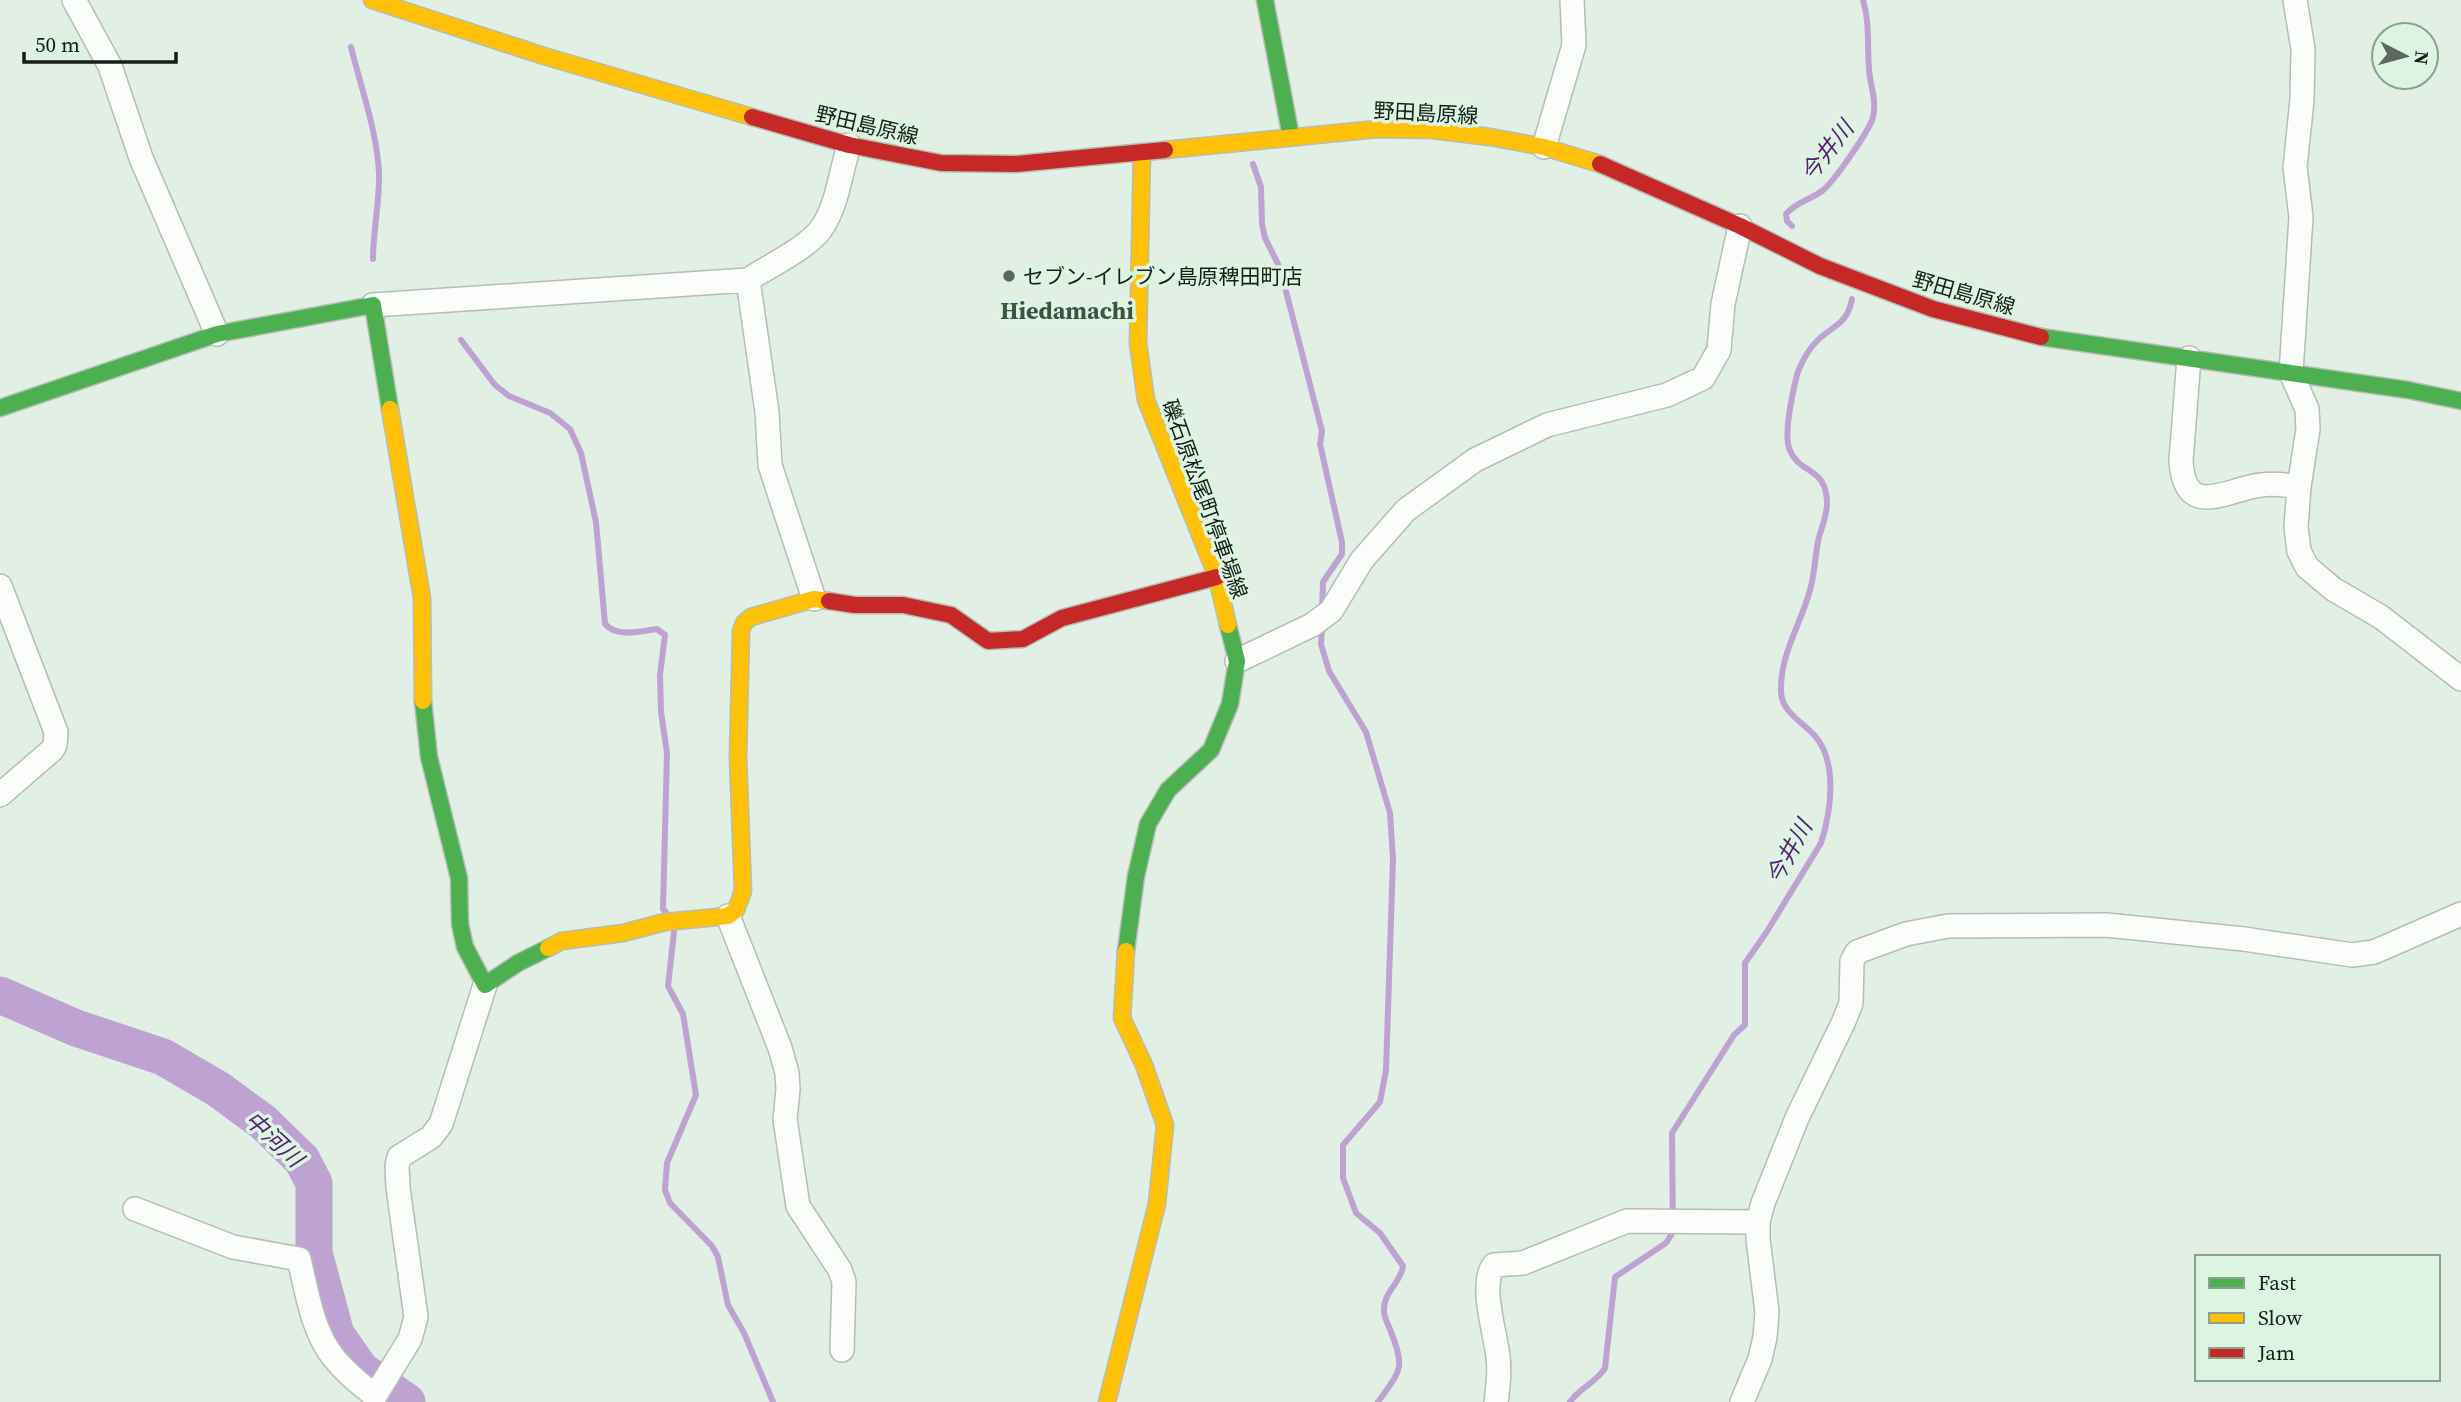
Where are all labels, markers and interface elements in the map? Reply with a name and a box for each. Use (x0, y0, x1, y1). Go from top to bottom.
scale bar (24, 21, 177, 65)
north arrow (2370, 21, 2440, 91)
text: 50 m (35, 30, 80, 59)
text: N (2408, 50, 2436, 66)
street label: 野田島原線 (1373, 96, 1479, 130)
street label: 野田島原線 (813, 99, 921, 151)
water label: 今井川 (1793, 112, 1863, 188)
place label: セブン-イレブン島原稗田町店 (1023, 262, 1303, 291)
street label: 野田島原線 (1910, 265, 2018, 321)
marker: セブン-イレブン島原稗田町店 (1001, 268, 1017, 284)
district label: Hiedamachi (1000, 294, 1134, 327)
street label: 礫石原松尾町停車場線 (1155, 395, 1255, 603)
water label: 今井川 (1758, 811, 1821, 890)
water label: 中河川 (238, 1104, 312, 1176)
legend (2195, 1255, 2440, 1381)
text: Fast (2258, 1268, 2296, 1297)
text: Slow (2258, 1303, 2302, 1332)
text: Jam (2257, 1338, 2295, 1367)

